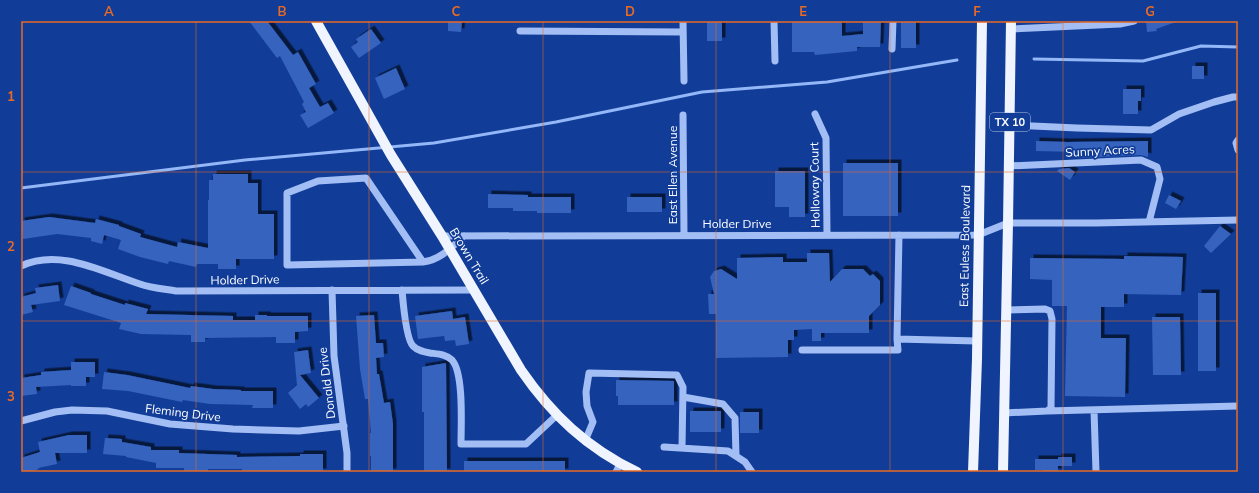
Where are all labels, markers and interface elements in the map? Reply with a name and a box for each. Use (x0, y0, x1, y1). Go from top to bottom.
text: A (104, 3, 114, 19)
text: B (278, 3, 287, 19)
text: C (452, 3, 461, 19)
text: D (625, 3, 635, 19)
text: E (799, 3, 807, 19)
text: F (973, 3, 981, 19)
text: G (1145, 3, 1155, 19)
text: 1 (7, 88, 15, 104)
road number: TX 10 (990, 113, 1030, 131)
street label: East Ellen Avenue (665, 126, 680, 224)
street label: Sunny Acres (1065, 141, 1135, 160)
street label: Holloway Court (806, 142, 823, 228)
street label: East Euless Boulevard (956, 185, 973, 307)
street label: Holder Drive (702, 216, 772, 231)
street label: Brown Trail (447, 225, 492, 287)
text: 2 (7, 238, 15, 254)
street label: Holder Drive (210, 271, 280, 288)
street label: Donald Drive (315, 346, 338, 420)
text: 3 (7, 388, 15, 404)
street label: Fleming Drive (144, 400, 222, 425)

